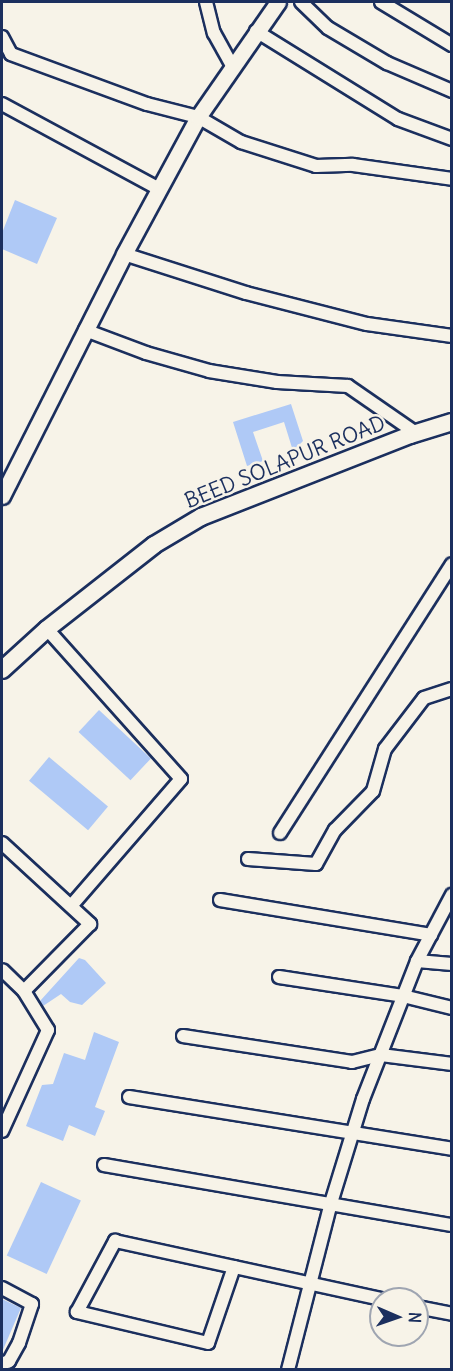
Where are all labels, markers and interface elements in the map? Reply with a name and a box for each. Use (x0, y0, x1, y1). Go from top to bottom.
street label: BEED SOLAPUR ROAD (181, 410, 389, 514)
north arrow (369, 1287, 429, 1347)
text: N (405, 1312, 425, 1323)

